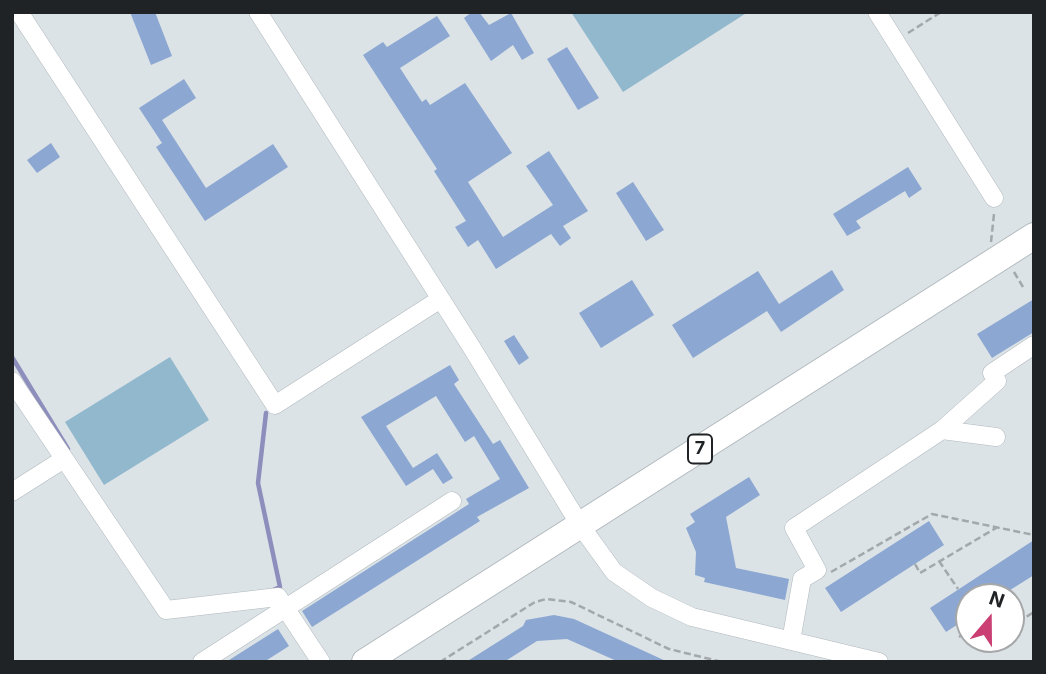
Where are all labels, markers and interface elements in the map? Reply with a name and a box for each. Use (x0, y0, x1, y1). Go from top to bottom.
road number: 7 (688, 434, 712, 463)
north arrow (955, 583, 1025, 653)
text: N (986, 586, 1007, 613)

